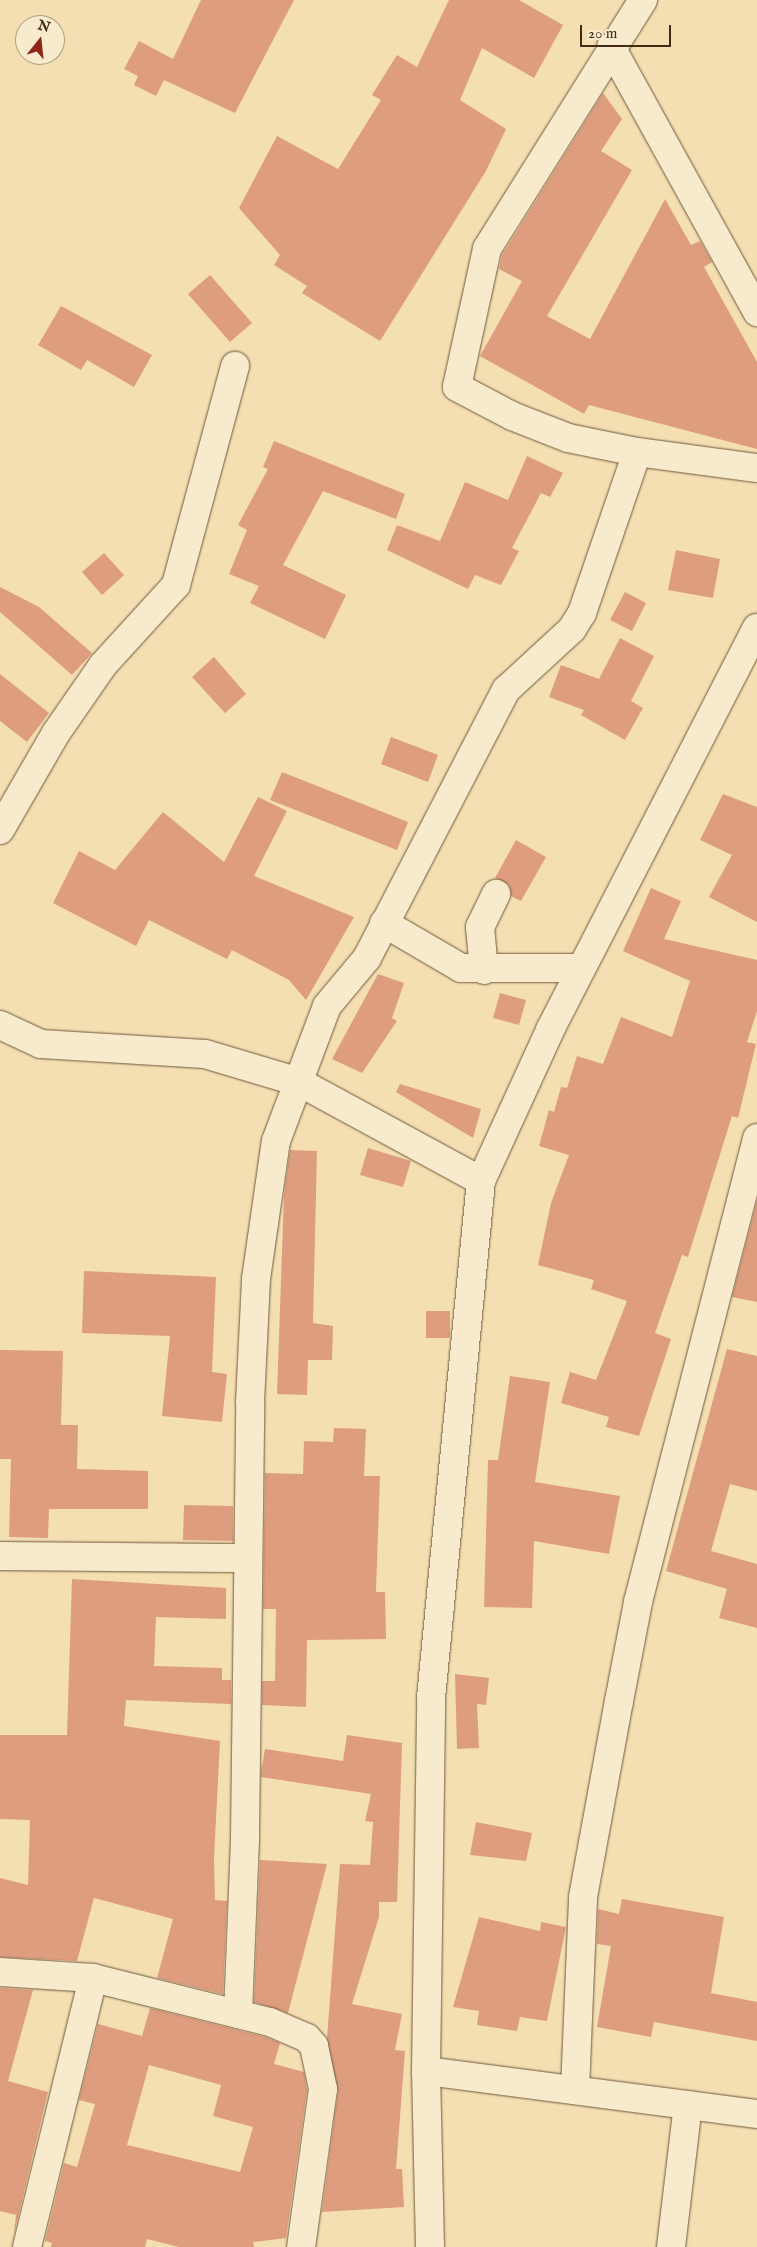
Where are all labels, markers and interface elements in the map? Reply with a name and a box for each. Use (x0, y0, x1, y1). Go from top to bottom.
north arrow (15, 15, 65, 65)
scale bar (582, 15, 673, 47)
text: N (36, 16, 52, 37)
text: 20 m (588, 24, 617, 43)

